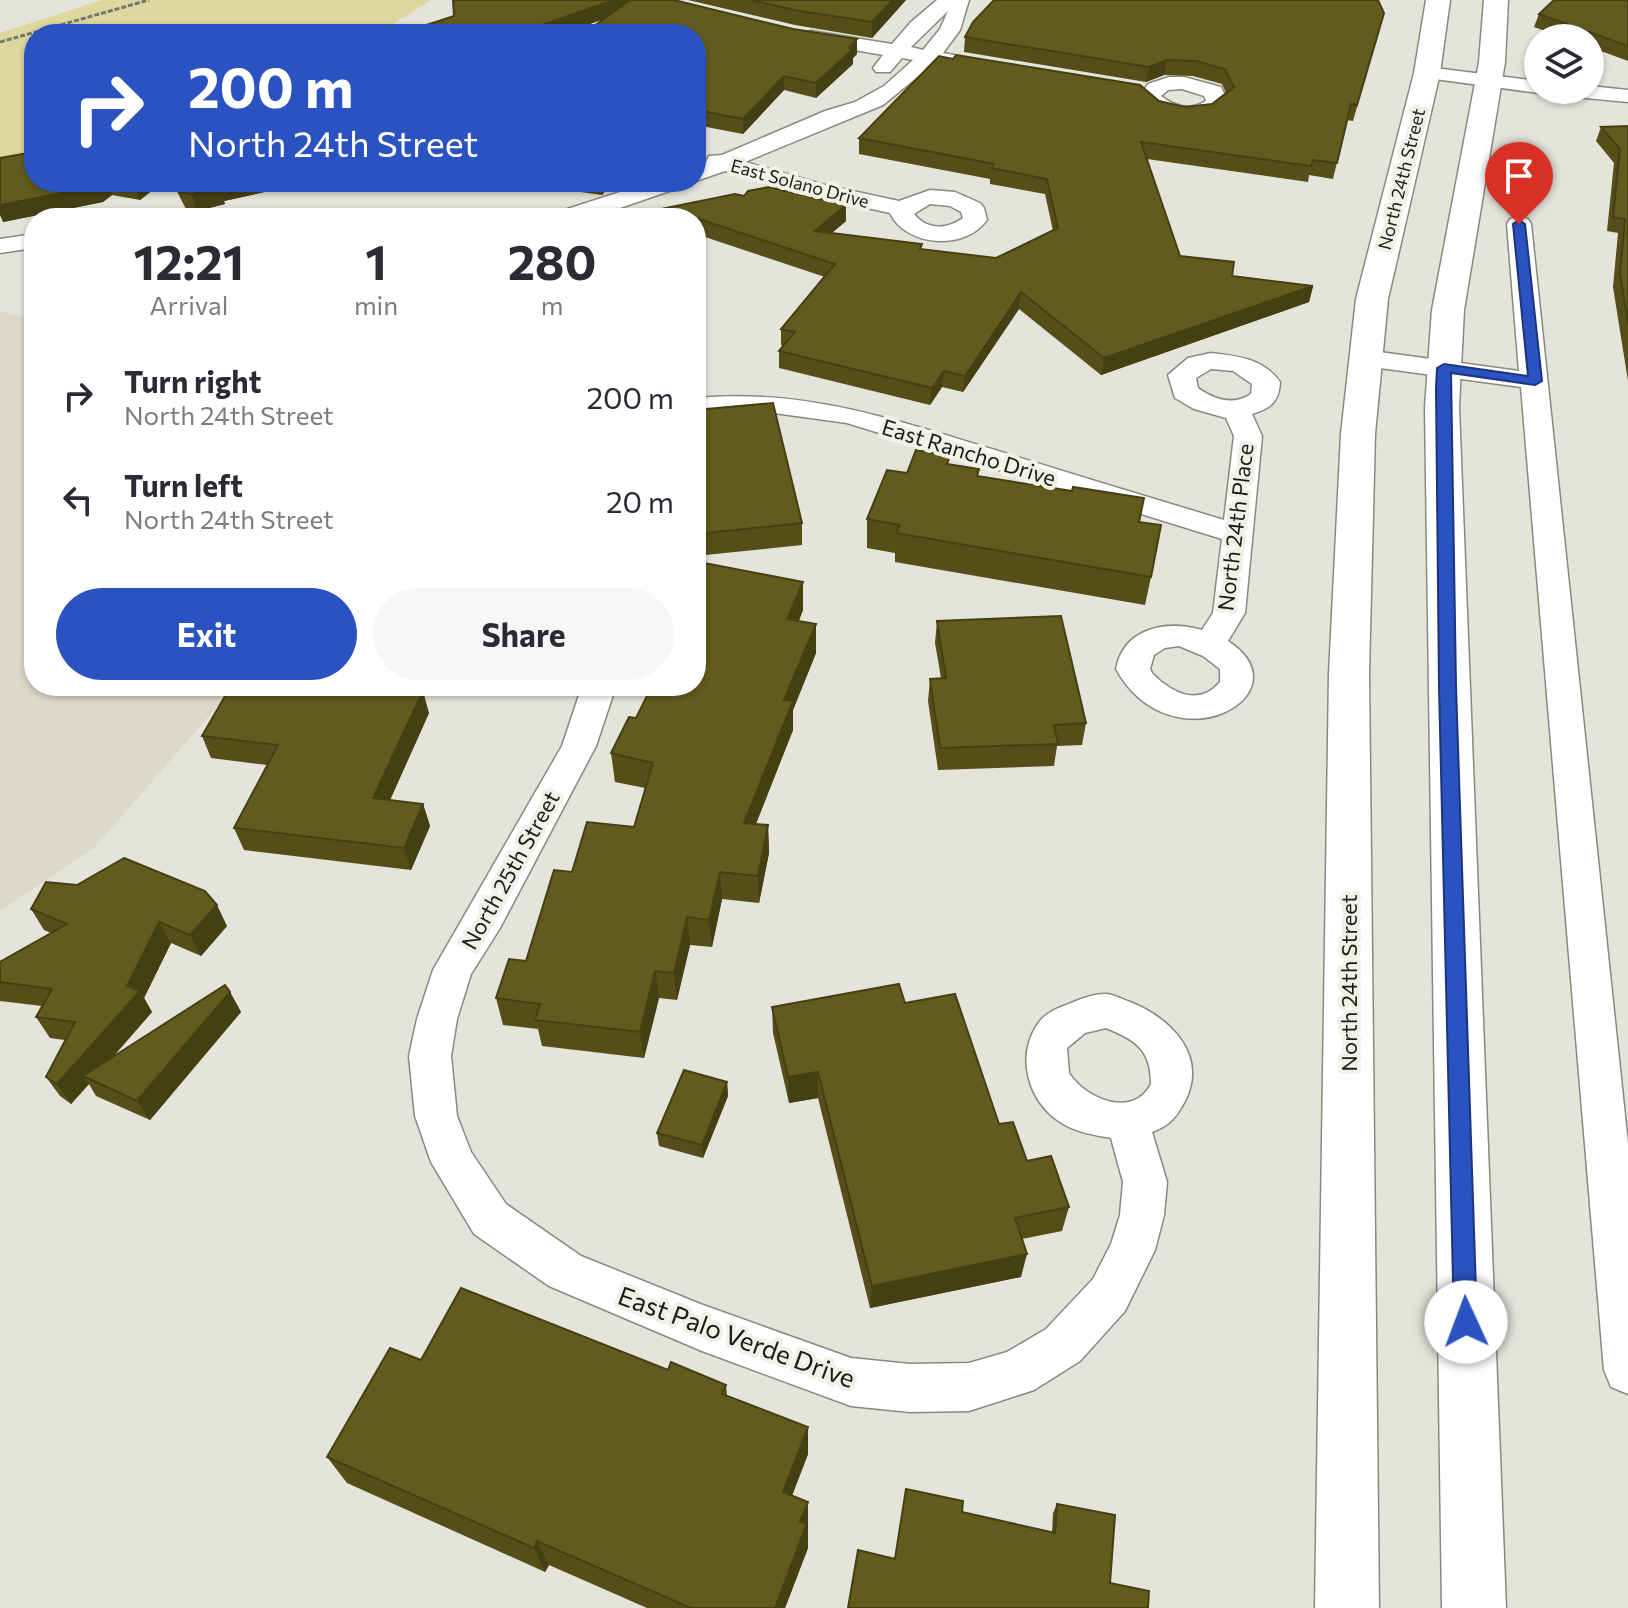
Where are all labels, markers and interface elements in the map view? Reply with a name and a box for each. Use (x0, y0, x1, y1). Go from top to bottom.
map controls (1524, 24, 1604, 104)
button: layers (1524, 24, 1604, 104)
text: 200 m (188, 51, 354, 120)
icon: right (56, 56, 160, 160)
street label: North 24th Street (1373, 106, 1429, 252)
text: North 24th Street (188, 120, 478, 164)
pin (1485, 142, 1553, 224)
street label: East Solano Drive (728, 154, 872, 212)
icon: arrive (1497, 154, 1541, 198)
text: 12:21 (134, 231, 244, 290)
text: 1 (365, 231, 387, 290)
text: 280 (508, 231, 596, 290)
text: Arrival (150, 289, 228, 320)
text: min (354, 289, 398, 320)
text: m (541, 289, 563, 320)
text: Turn right (124, 362, 261, 399)
icon: right (56, 374, 100, 418)
text: 200 m (586, 378, 674, 415)
text: North 24th Street (124, 399, 334, 430)
street label: East Rancho Drive (879, 413, 1059, 491)
street label: North 24th Place (1211, 442, 1259, 612)
text: Turn left (124, 466, 243, 503)
icon: left (56, 478, 100, 522)
text: 20 m (606, 482, 674, 519)
text: North 24th Street (124, 503, 334, 534)
button: Exit (56, 588, 357, 680)
button: Share (373, 588, 674, 680)
street label: North 25th Street (455, 786, 565, 954)
street label: North 24th Street (1335, 894, 1362, 1072)
street label: East Palo Verde Drive (614, 1279, 860, 1393)
position arrow (1424, 1280, 1508, 1364)

